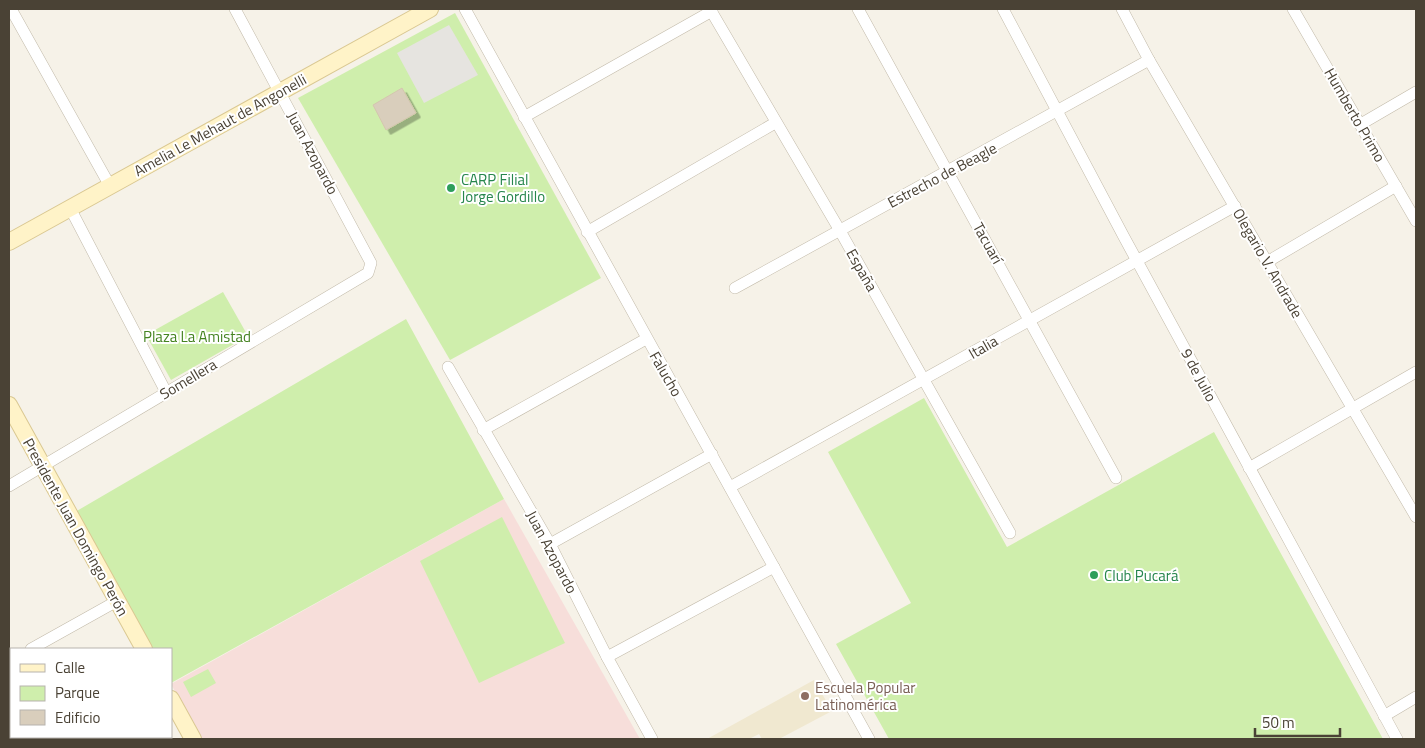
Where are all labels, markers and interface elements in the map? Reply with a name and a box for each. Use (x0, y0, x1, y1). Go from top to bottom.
street label: Humberto Primo (1319, 64, 1391, 167)
street label: Amelia Le Mehaut de Angonelli (130, 68, 310, 182)
street label: Juan Azopardo (281, 107, 345, 199)
street label: Estrecho de Beagle (883, 136, 1001, 214)
place label: CARP Filial Jorge Gordillo (461, 168, 545, 208)
marker: CARP Filial Jorge Gordillo (445, 182, 457, 194)
street label: Olegario V. Andrade (1227, 204, 1309, 322)
street label: Tacuarí (967, 218, 1010, 270)
street label: España (840, 244, 884, 296)
park label: Plaza La Amistad (143, 325, 251, 348)
street label: Italia (964, 329, 1002, 365)
street label: 9 de Julio (1175, 344, 1223, 406)
street label: Falucho (644, 347, 688, 401)
street label: Somellera (155, 353, 221, 405)
street label: Presidente Juan Domingo Perón (17, 434, 135, 620)
street label: Juan Azopardo (520, 506, 584, 598)
place label: Club Pucará (1104, 564, 1179, 587)
marker: Club Pucará (1088, 569, 1100, 581)
legend (10, 648, 172, 738)
text: Calle (55, 656, 85, 679)
place label: Escuela Popular Latinomérica (815, 676, 915, 716)
text: Parque (55, 681, 100, 704)
marker: Escuela Popular Latinomérica (799, 690, 811, 702)
text: Edificio (55, 706, 100, 729)
scale bar (1255, 706, 1340, 738)
text: 50 m (1262, 711, 1295, 734)

